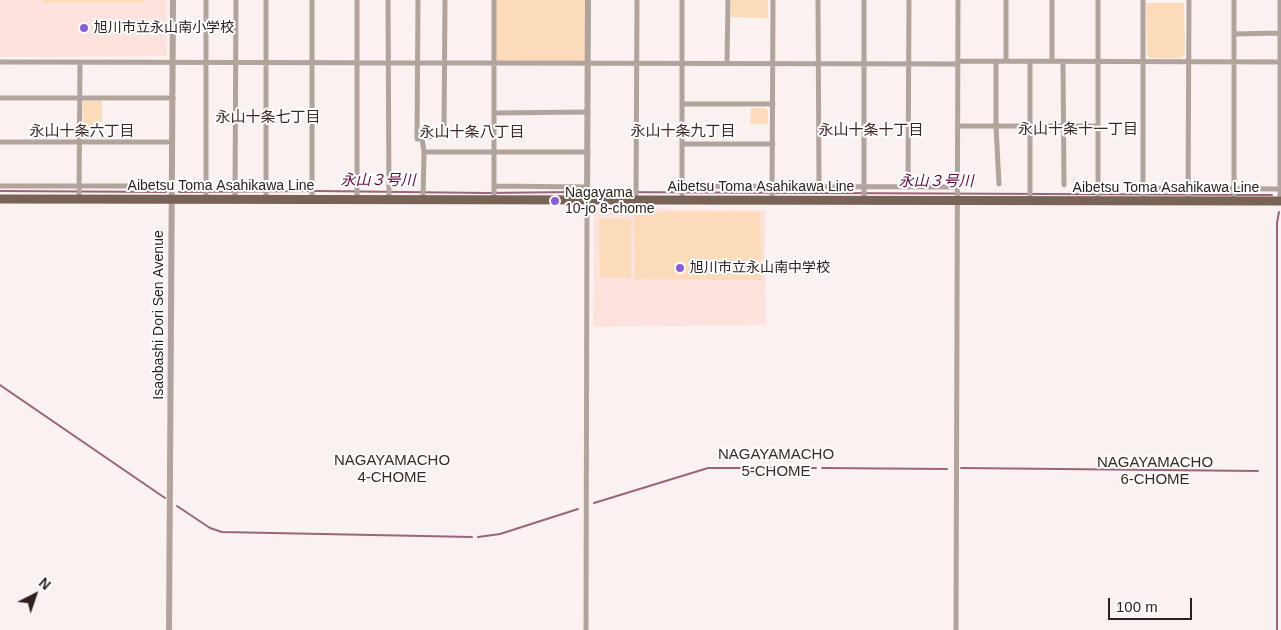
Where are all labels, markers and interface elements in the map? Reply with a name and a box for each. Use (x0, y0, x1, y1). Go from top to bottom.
place label: 旭川市立永山南小学校 (94, 20, 234, 36)
marker: 旭川市立永山南小学校 (78, 22, 90, 34)
district label: 永山十条七丁目 (216, 109, 320, 127)
district label: 永山十条十一丁目 (1018, 121, 1138, 139)
district label: 永山十条十丁目 (819, 122, 923, 140)
district label: 永山十条六丁目 (30, 123, 134, 141)
district label: 永山十条九丁目 (631, 123, 735, 141)
district label: 永山十条八丁目 (420, 124, 524, 142)
water label: 永山３号川 (341, 172, 415, 190)
water label: 永山３号川 (899, 173, 973, 191)
street label: Aibetsu Toma Asahikawa Line (128, 178, 314, 194)
street label: Aibetsu Toma Asahikawa Line (668, 179, 854, 195)
street label: Aibetsu Toma Asahikawa Line (1073, 180, 1259, 196)
place label: Nagayama 10-jo 8-chome (565, 185, 654, 218)
marker: Nagayama 10-jo 8-chome (549, 195, 561, 207)
street label: Isaobashi Dori Sen Avenue (151, 230, 167, 400)
place label: 旭川市立永山南中学校 (690, 260, 830, 276)
marker: 旭川市立永山南中学校 (674, 262, 686, 274)
district label: NAGAYAMACHO 5-CHOME (711, 446, 841, 481)
district label: NAGAYAMACHO 4-CHOME (327, 452, 457, 487)
district label: NAGAYAMACHO 6-CHOME (1090, 454, 1220, 489)
north arrow (10, 570, 60, 620)
text: N (36, 574, 54, 593)
scale bar (1111, 588, 1195, 620)
text: 100 m (1116, 598, 1158, 615)

